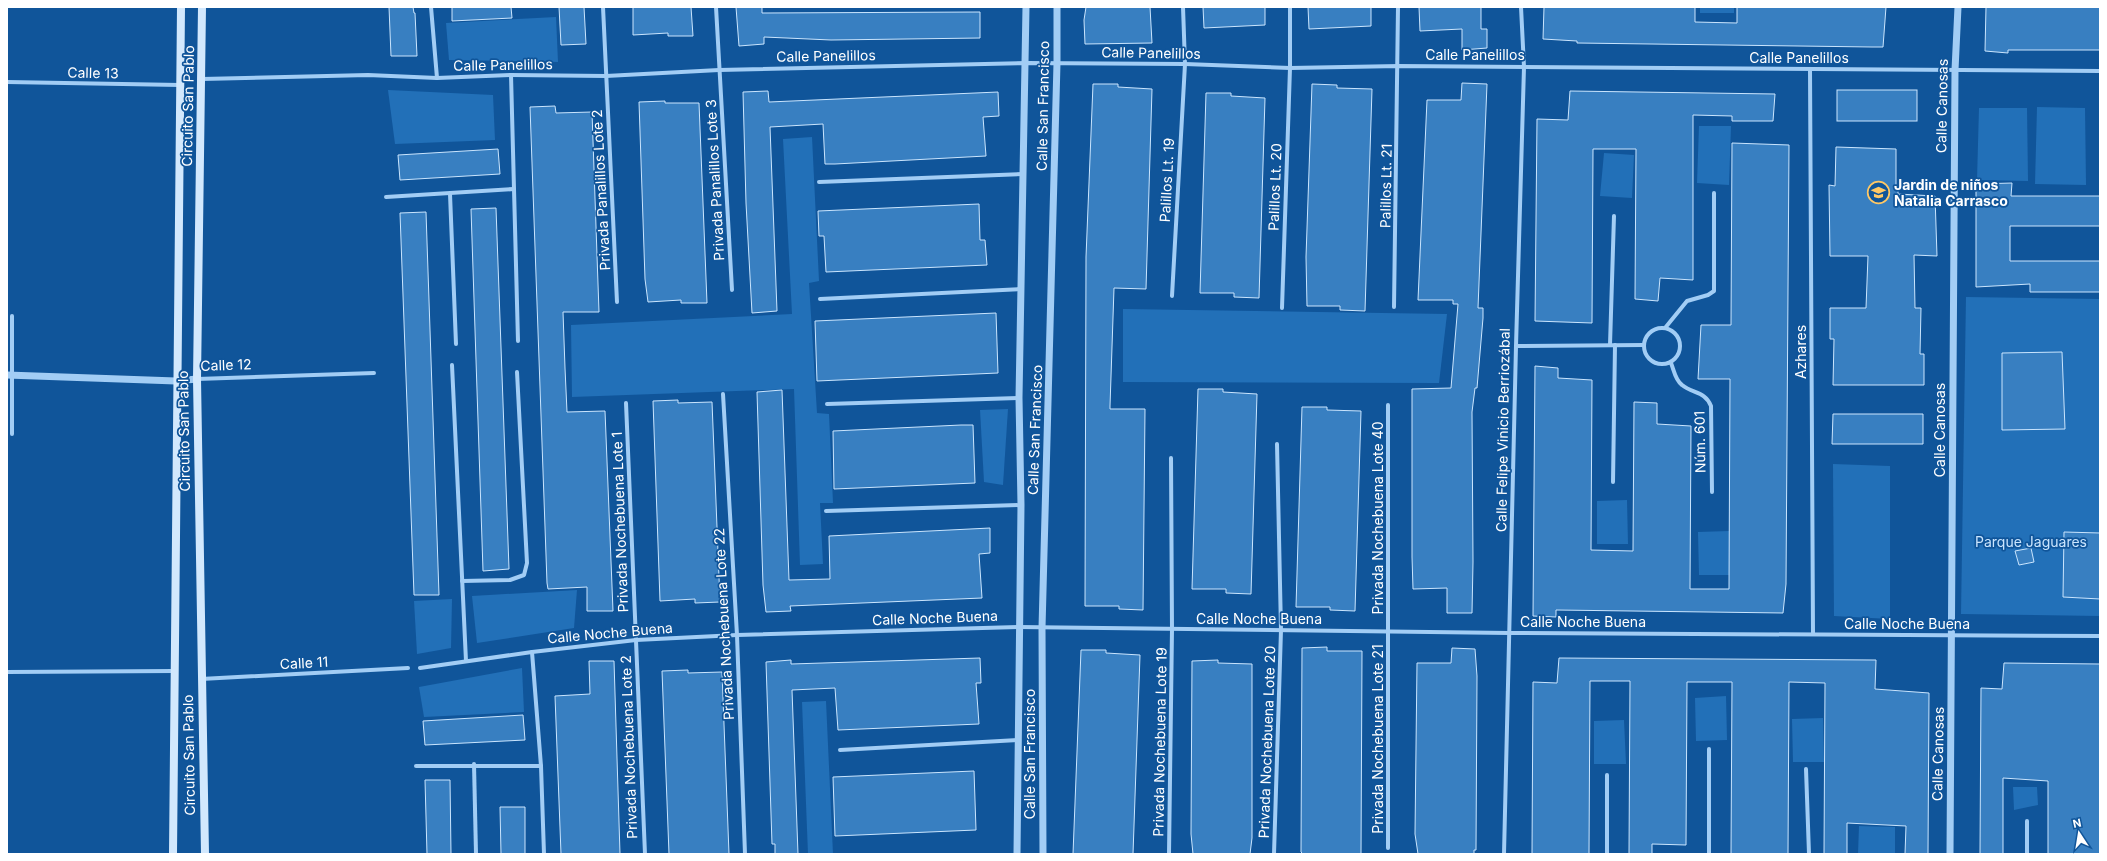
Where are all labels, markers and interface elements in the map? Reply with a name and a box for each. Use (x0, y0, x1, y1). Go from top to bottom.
street label: Calle San Francisco (1033, 41, 1052, 171)
street label: Calle Panelillos (1101, 43, 1201, 62)
street label: Circuito San Pablo (178, 45, 197, 167)
street label: Calle Panelillos (776, 46, 876, 65)
street label: Calle Panelillos (1425, 46, 1525, 63)
street label: Calle Panelillos (1749, 49, 1849, 66)
street label: Calle Panelillos (453, 55, 553, 74)
street label: Calle Canosas (1932, 59, 1951, 153)
street label: Calle 13 (67, 64, 119, 81)
street label: Privada Panalillos Lote 3 (702, 99, 727, 261)
street label: Privada Panalillos Lote 2 (588, 109, 613, 271)
street label: Palillos Lt. 19 (1156, 137, 1177, 223)
street label: Palillos Lt. 20 (1264, 143, 1285, 231)
street label: Palillos Lt. 21 (1376, 144, 1395, 228)
place label: Jardin de niños Natalia Carrasco (1894, 176, 2008, 209)
school or university icon: Jardin de niños Natalia Carrasco (1865, 180, 1891, 206)
street label: Azhares (1792, 325, 1809, 379)
street label: Calle Felipe Vinicio Berriozábal (1492, 328, 1513, 532)
street label: Calle 12 (200, 355, 252, 374)
street label: Calle San Francisco (1024, 364, 1045, 495)
street label: Circuito San Pablo (174, 370, 193, 492)
street label: Calle Canosas (1931, 383, 1948, 477)
street label: Núm. 601 (1690, 411, 1709, 473)
street label: Privada Nochebuena Lote 40 (1369, 421, 1386, 615)
street label: Privada Nochebuena Lote 1 (608, 431, 631, 613)
street label: Privada Nochebuena Lote 22 (710, 528, 737, 720)
park label: Parque Jaguares (1975, 533, 2087, 550)
street label: Calle Noche Buena (872, 607, 998, 628)
street label: Calle Noche Buena (1196, 610, 1322, 627)
street label: Calle Noche Buena (1520, 613, 1646, 630)
street label: Calle Noche Buena (1844, 615, 1970, 632)
street label: Calle Noche Buena (546, 619, 673, 646)
street label: Privada Nochebuena Lote 21 (1369, 644, 1386, 834)
street label: Privada Nochebuena Lote 20 (1255, 645, 1278, 838)
street label: Privada Nochebuena Lote 19 (1149, 647, 1170, 837)
street label: Calle 11 (279, 653, 329, 672)
street label: Privada Nochebuena Lote 2 (617, 655, 640, 839)
street label: Calle San Francisco (1021, 689, 1038, 819)
street label: Circuito San Pablo (179, 694, 198, 816)
street label: Calle Canosas (1928, 707, 1947, 801)
north arrow (2059, 813, 2099, 853)
text: N (2071, 815, 2082, 831)

